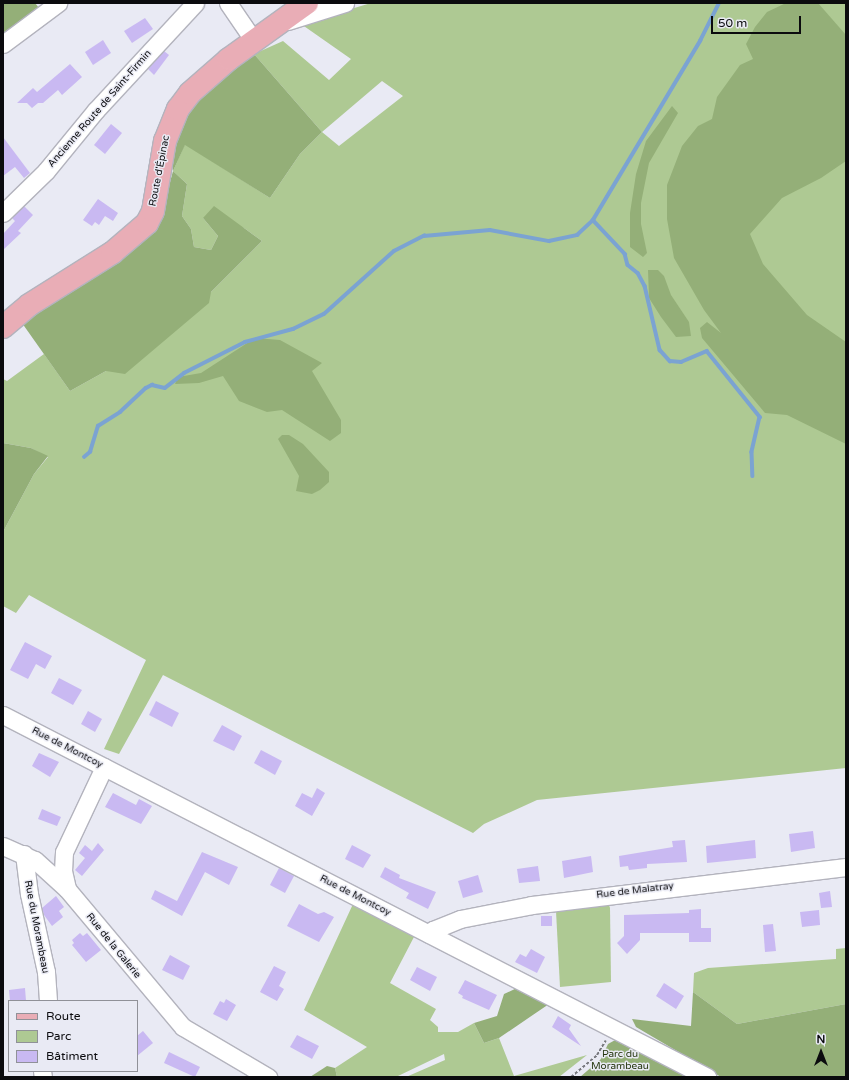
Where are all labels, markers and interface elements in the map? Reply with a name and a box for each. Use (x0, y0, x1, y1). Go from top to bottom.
scale bar (713, 8, 803, 34)
text: 50 m (718, 16, 747, 30)
street label: Ancienne Route de Saint-Firmin (46, 48, 154, 170)
street label: Route d'Épinac (147, 135, 173, 207)
street label: Rue de Montcoy (30, 725, 104, 771)
street label: Rue de Montcoy (318, 873, 392, 919)
street label: Rue du Morambeau (21, 880, 51, 974)
street label: Rue de Malatray (596, 880, 674, 902)
street label: Rue de la Galerie (83, 911, 143, 981)
legend (8, 1000, 138, 1072)
text: Route (46, 1009, 80, 1023)
text: Parc (46, 1029, 71, 1043)
north arrow (801, 1032, 841, 1072)
text: N (817, 1033, 825, 1046)
park label: Parc du Morambeau (591, 1048, 649, 1072)
text: Bâtiment (46, 1049, 98, 1063)

